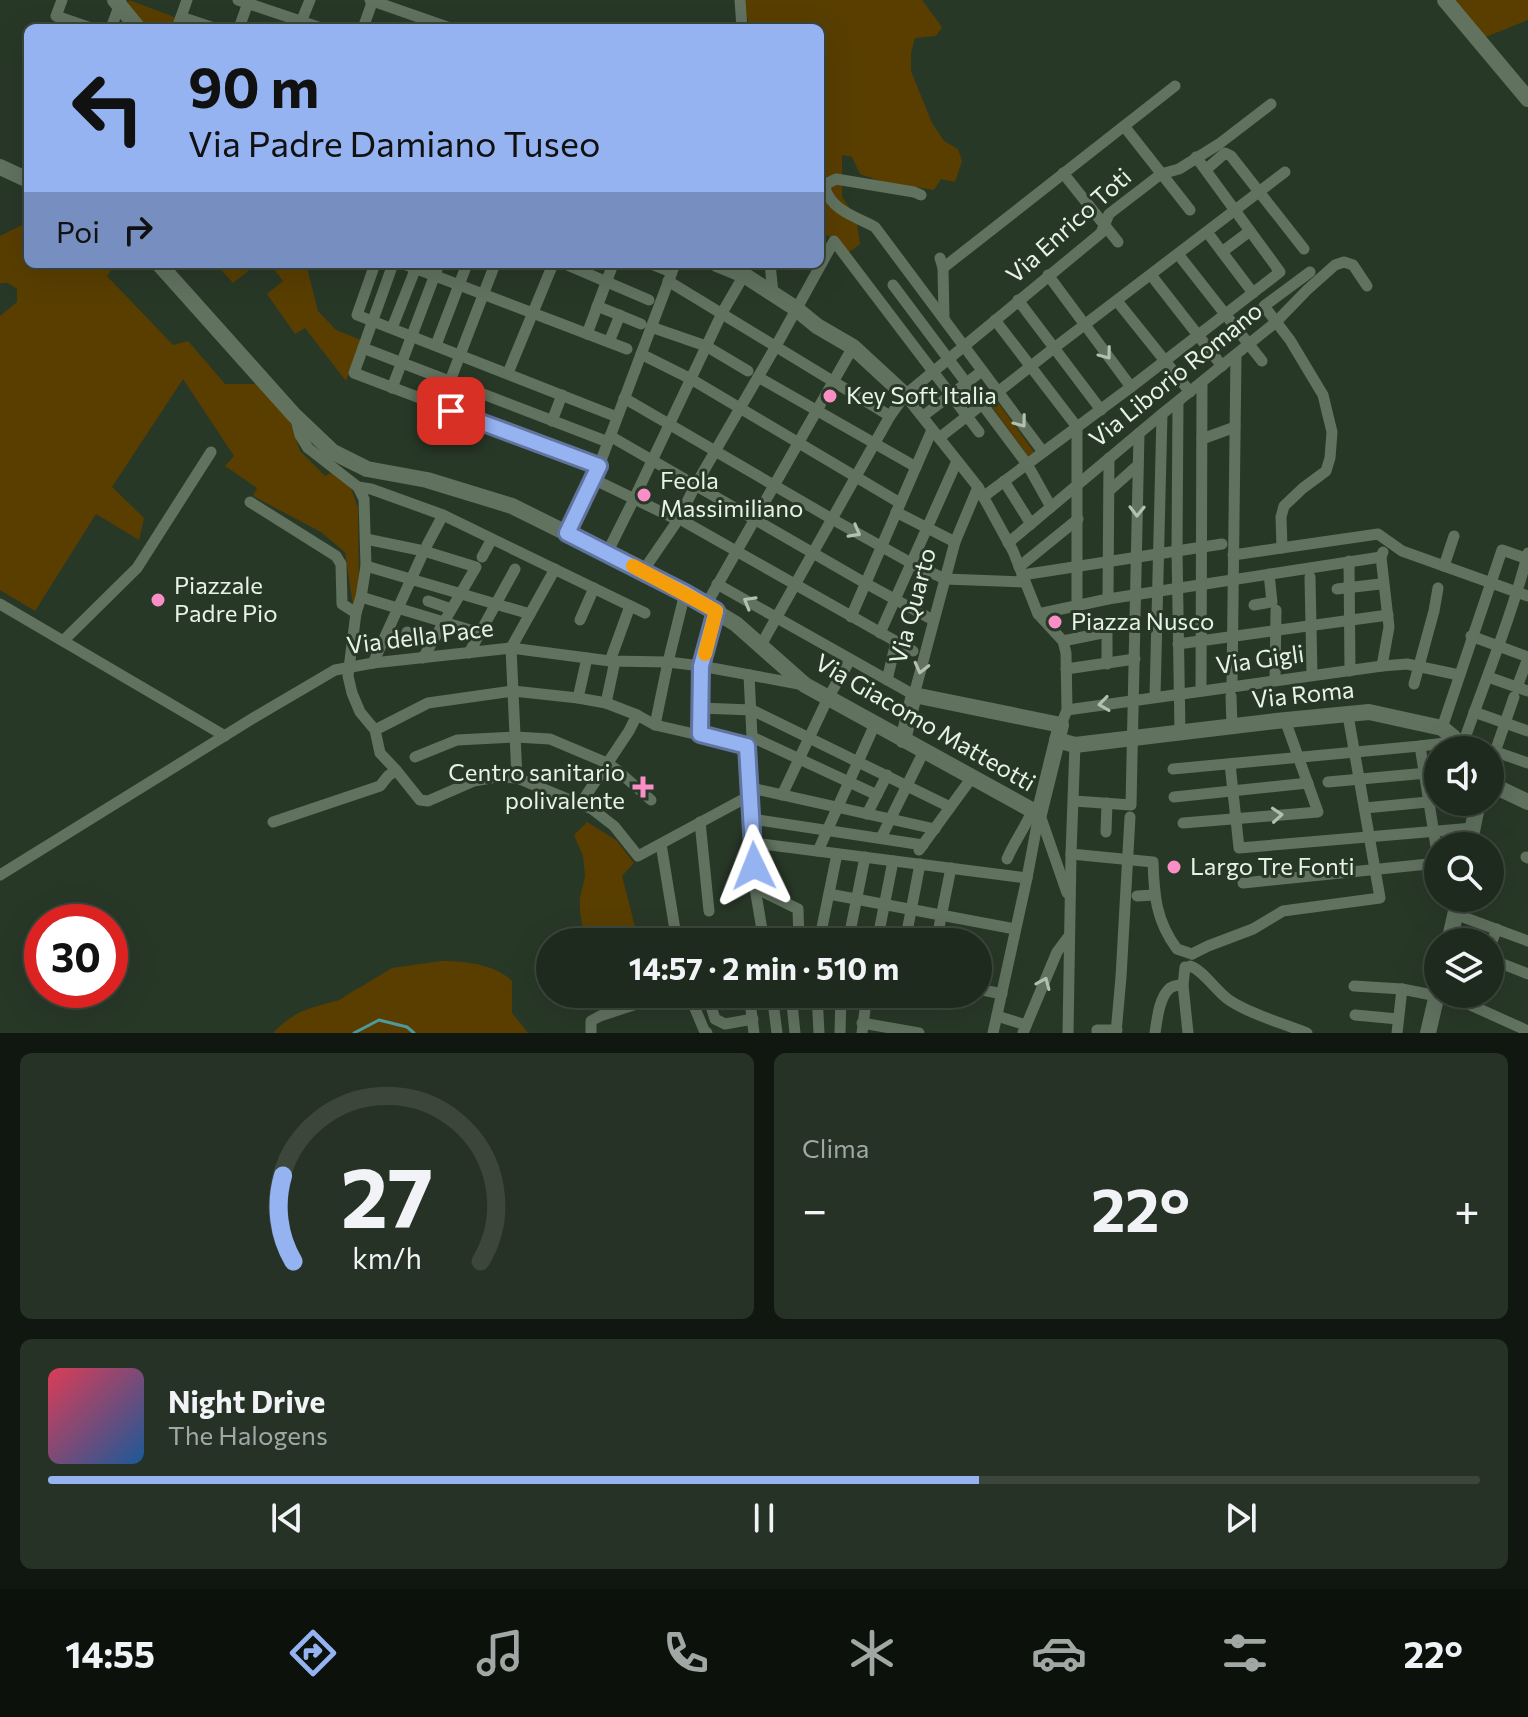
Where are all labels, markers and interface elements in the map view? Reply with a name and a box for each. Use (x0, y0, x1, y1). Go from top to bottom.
text: 90 m (188, 51, 319, 120)
icon: left (56, 56, 160, 160)
text: Via Padre Damiano Tuseo (188, 120, 600, 164)
street label: Via Enrico Toti (1000, 161, 1136, 289)
icon: right (116, 208, 160, 252)
text: Poi (56, 212, 100, 249)
street label: Via Liborio Romano (1083, 295, 1267, 452)
one-way arrow (1096, 345, 1110, 360)
pin (417, 377, 485, 445)
place label: Key Soft Italia (846, 380, 997, 409)
marker: Key Soft Italia (821, 387, 839, 405)
icon: arrive (429, 389, 473, 433)
one-way arrow (1011, 413, 1025, 428)
place label: Feola Massimiliano (660, 465, 803, 522)
marker: Feola Massimiliano (635, 486, 653, 504)
one-way arrow (1128, 505, 1146, 518)
one-way arrow (847, 522, 861, 537)
street label: Via Quarto (882, 544, 941, 667)
place label: Piazzale Padre Pio (174, 570, 277, 627)
marker: Piazzale Padre Pio (149, 591, 167, 609)
one-way arrow (743, 596, 758, 612)
place label: Piazza Nusco (1071, 606, 1214, 635)
street label: Via della Pace (345, 612, 495, 659)
marker: Piazza Nusco (1046, 613, 1064, 631)
street label: Via Gigli (1214, 638, 1306, 679)
street label: Via Giacomo Matteotti (810, 647, 1041, 797)
one-way arrow (913, 661, 930, 675)
street label: Via Roma (1250, 674, 1356, 713)
one-way arrow (1097, 695, 1111, 712)
map controls (1424, 736, 1504, 1008)
button: sound (1424, 736, 1504, 816)
place label: Centro sanitario polivalente (448, 757, 625, 814)
marker: Centro sanitario polivalente (632, 776, 654, 798)
one-way arrow (1271, 807, 1284, 824)
position arrow (712, 824, 796, 908)
button: search (1424, 832, 1504, 912)
place label: Largo Tre Fonti (1190, 851, 1355, 880)
marker: Largo Tre Fonti (1165, 858, 1183, 876)
speed limit sign: 30 (24, 904, 128, 1008)
button: layers (1424, 928, 1504, 1008)
text: 14:57 · 2 min · 510 m (629, 949, 899, 986)
one-way arrow (1035, 977, 1051, 991)
text: Clima (802, 1132, 869, 1163)
text: 27 (341, 1143, 433, 1245)
text: 22° (1091, 1171, 1190, 1244)
text: − (802, 1181, 827, 1235)
text: + (1454, 1181, 1480, 1235)
text: km/h (352, 1240, 422, 1275)
text: Night Drive (168, 1382, 325, 1419)
text: The Halogens (168, 1419, 328, 1450)
icon: previous (265, 1496, 309, 1540)
icon: pause (742, 1496, 786, 1540)
icon: next (1219, 1496, 1263, 1540)
icon: directions (285, 1625, 341, 1681)
icon: music (472, 1625, 528, 1681)
icon: phone (658, 1625, 714, 1681)
icon: climate (844, 1625, 900, 1681)
icon: car (1031, 1625, 1087, 1681)
icon: filters (1217, 1625, 1273, 1681)
text: 14:55 (65, 1631, 155, 1675)
text: 22° (1403, 1631, 1463, 1675)

